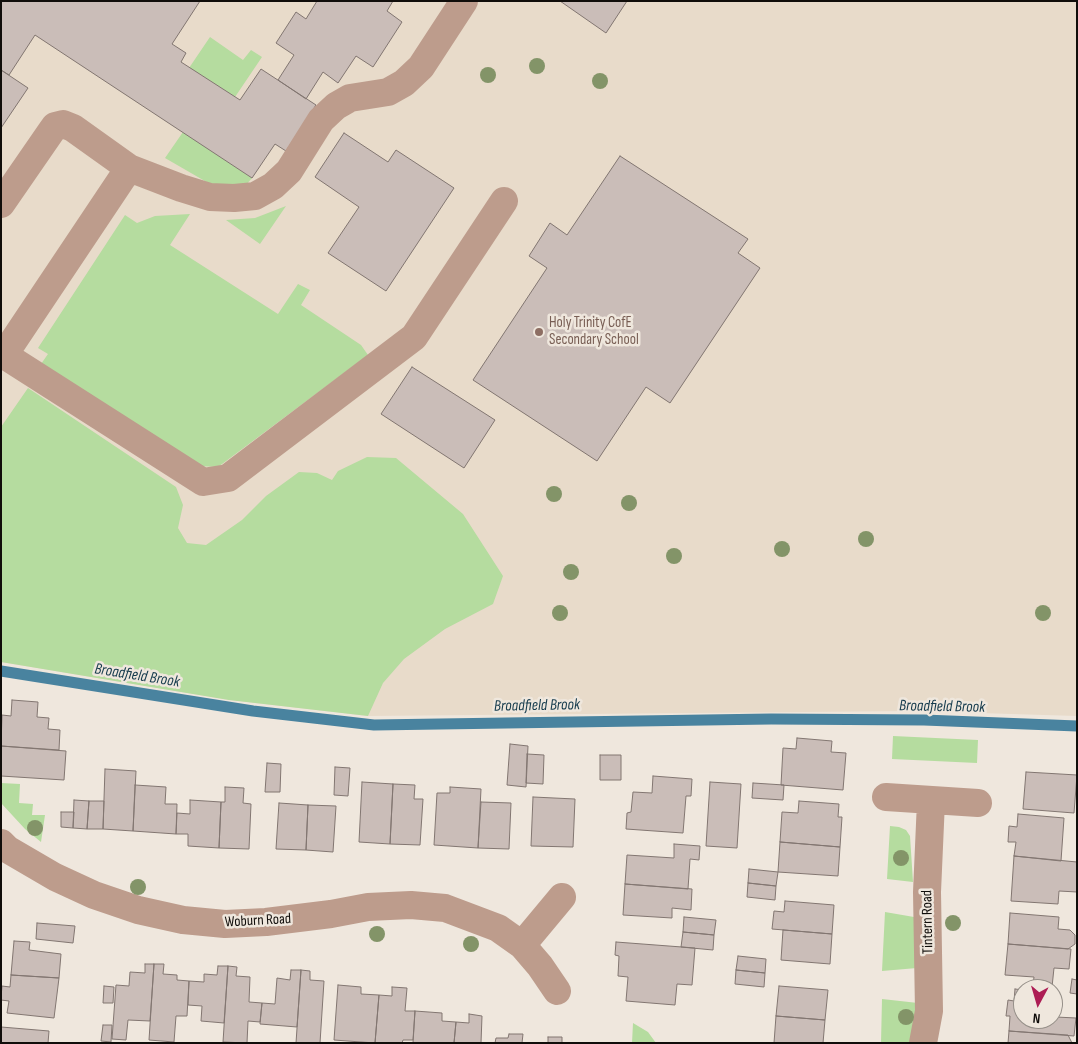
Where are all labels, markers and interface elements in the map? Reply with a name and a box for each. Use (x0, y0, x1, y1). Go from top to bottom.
place label: Holy Trinity CofE Secondary School (549, 314, 639, 349)
marker: Holy Trinity CofE Secondary School (533, 326, 545, 338)
water label: Broadfield Brook (93, 660, 181, 692)
water label: Broadfield Brook (494, 696, 580, 716)
water label: Broadfield Brook (899, 697, 985, 717)
street label: Tintern Road (918, 890, 938, 954)
street label: Woburn Road (224, 910, 292, 932)
north arrow (1013, 979, 1063, 1029)
text: N (1032, 1010, 1041, 1027)

